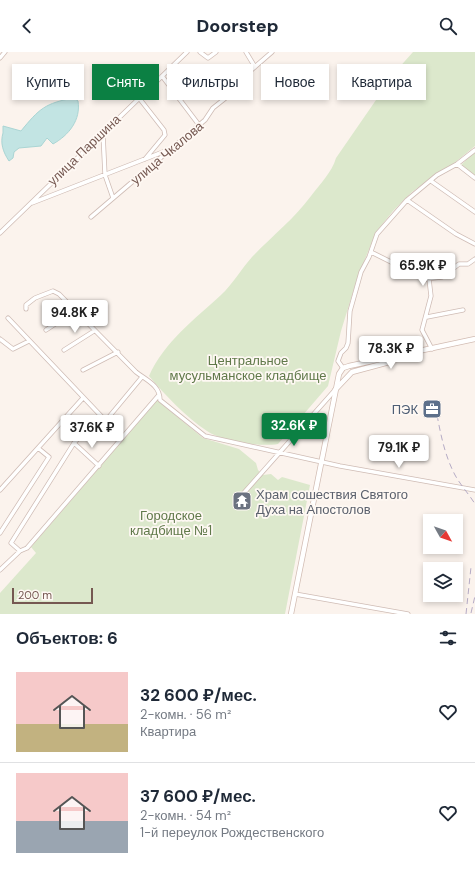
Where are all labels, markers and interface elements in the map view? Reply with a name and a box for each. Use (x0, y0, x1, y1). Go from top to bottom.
text: Doorstep (197, 14, 278, 38)
icon: back (16, 15, 38, 37)
icon: search (437, 15, 459, 37)
chip: Купить (12, 64, 84, 100)
chip: Снять (92, 64, 159, 100)
chip: Фильтры (167, 64, 253, 100)
chip: Новое (261, 64, 329, 100)
chip: Квартира (337, 64, 426, 100)
street label: улица Паршина (44, 110, 125, 189)
street label: улица Чкалова (127, 117, 208, 188)
pin: 65.9K ₽ (386, 253, 460, 287)
text: 65.9K ₽ (399, 257, 447, 274)
pin: 94.8K ₽ (38, 300, 112, 334)
text: 94.8K ₽ (51, 304, 99, 321)
pin: 78.3K ₽ (354, 336, 428, 370)
text: 78.3K ₽ (368, 340, 414, 357)
park label: Центральное мусульманское кладбище (170, 352, 326, 384)
office icon: ПЭК (421, 398, 443, 420)
place label: ПЭК (392, 401, 418, 418)
pin: 32.6K ₽ (257, 413, 331, 447)
pin: 37.6K ₽ (55, 415, 129, 449)
text: 32.6K ₽ (271, 417, 317, 434)
text: 37.6K ₽ (69, 419, 115, 436)
pin: 79.1K ₽ (362, 435, 436, 469)
text: 79.1K ₽ (378, 439, 420, 456)
place label: Храм сошествия Святого Духа на Апостолов (256, 486, 408, 518)
temple icon: Храм сошествия Святого Духа на Апостолов (231, 490, 253, 512)
park label: Городское кладбище №1 (130, 507, 212, 539)
north arrow (423, 514, 463, 554)
map controls (423, 514, 463, 602)
button: layers (423, 562, 463, 602)
scale bar (12, 586, 93, 605)
text: 200 m (18, 588, 52, 602)
text: Объектов: 6 (16, 627, 118, 649)
icon: filters (437, 627, 459, 649)
text: 32 600 ₽/мес. (140, 684, 257, 706)
icon: home (48, 688, 96, 736)
icon: heart (437, 701, 459, 723)
text: 2-комн. · 56 m² (140, 706, 231, 723)
text: Квартира (140, 723, 196, 740)
text: 37 600 ₽/мес. (140, 785, 256, 807)
icon: home (48, 789, 96, 837)
icon: heart (437, 802, 459, 824)
text: 2-комн. · 54 m² (140, 807, 231, 824)
text: 1-й переулок Рождественского (140, 824, 324, 841)

